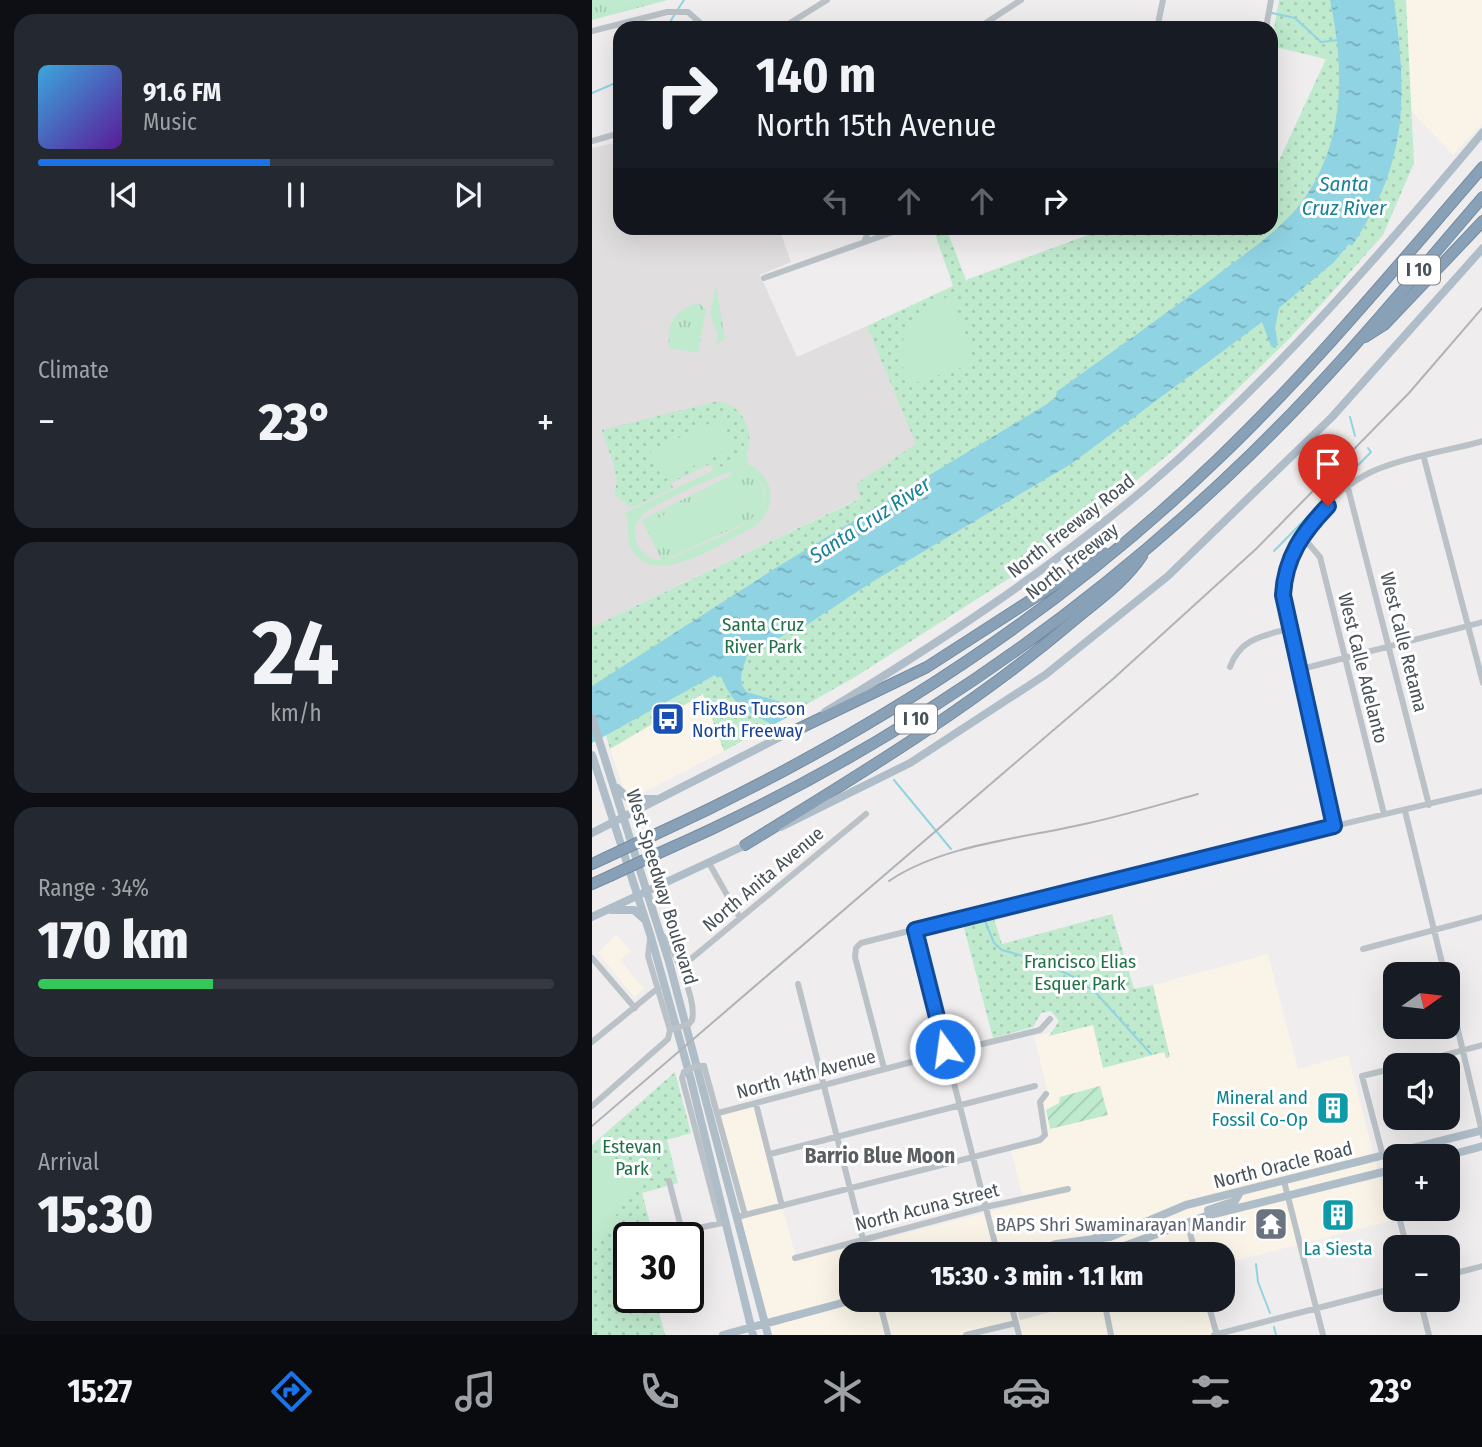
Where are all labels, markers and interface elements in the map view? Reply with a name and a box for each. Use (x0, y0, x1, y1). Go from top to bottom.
text: 140 m (756, 46, 876, 105)
icon: right (641, 49, 732, 140)
text: 91.6 FM (143, 77, 221, 108)
text: North 15th Avenue (756, 106, 996, 144)
text: Music (143, 108, 197, 136)
water label: Santa Cruz River (1302, 171, 1387, 221)
icon: previous (105, 176, 143, 214)
icon: pause (277, 176, 315, 214)
icon: next (449, 176, 487, 214)
icon: left (817, 182, 855, 220)
icon: ahead (890, 182, 928, 220)
icon: ahead (963, 182, 1001, 220)
icon: right (1036, 182, 1074, 220)
road number: I 10 (1398, 256, 1440, 284)
text: Climate (38, 356, 109, 384)
text: 23° (259, 391, 333, 454)
text: − (38, 399, 55, 445)
text: + (537, 399, 554, 445)
pin (1298, 434, 1358, 506)
icon: arrive (1309, 445, 1347, 483)
street label: North Freeway Road (1003, 469, 1139, 583)
water label: Santa Cruz River (804, 471, 936, 569)
street label: North Freeway (1021, 518, 1123, 604)
street label: West Calle Retama (1376, 570, 1432, 714)
street label: West Calle Adelanto (1333, 590, 1393, 746)
text: 24 (252, 599, 340, 708)
park label: Santa Cruz River Park (722, 613, 805, 658)
place label: FlixBus Tucson North Freeway (692, 697, 805, 742)
text: km/h (270, 699, 322, 727)
bus stop icon: FlixBus Tucson North Freeway (649, 700, 687, 738)
road number: I 10 (895, 704, 937, 734)
street label: West Speedway Boulevard (621, 786, 703, 988)
street label: North Anita Avenue (698, 822, 828, 936)
text: Range · 34% (38, 874, 149, 902)
text: 170 km (38, 909, 189, 972)
park label: Francisco Elias Esquer Park (1024, 950, 1136, 995)
north arrow (1383, 962, 1460, 1040)
map controls (1383, 962, 1460, 1312)
position arrow (908, 1012, 982, 1086)
street label: North 14th Avenue (734, 1044, 878, 1104)
button: sound (1383, 1053, 1460, 1130)
place label: Mineral and Fossil Co-Op (1212, 1086, 1308, 1131)
building icon: Mineral and Fossil Co-Op (1314, 1089, 1352, 1127)
park label: Estevan Park (602, 1135, 662, 1180)
street label: North Oracle Road (1211, 1137, 1355, 1193)
district label: Barrio Blue Moon (805, 1143, 955, 1169)
button: + (1383, 1144, 1460, 1221)
text: Arrival (38, 1148, 99, 1176)
street label: North Acuna Street (853, 1178, 1002, 1236)
text: 15:30 (38, 1183, 153, 1246)
building icon: La Siesta (1319, 1196, 1357, 1234)
temple icon: BAPS Shri Swaminarayan Mandir (1252, 1205, 1290, 1243)
place label: BAPS Shri Swaminarayan Mandir (996, 1213, 1246, 1236)
speed limit sign: 30 (613, 1222, 704, 1313)
button: − (1383, 1235, 1460, 1312)
place label: La Siesta (1303, 1237, 1373, 1260)
text: 15:30 · 3 min · 1.1 km (931, 1261, 1143, 1292)
icon: directions (267, 1367, 316, 1416)
icon: music (451, 1367, 500, 1416)
icon: phone (635, 1367, 684, 1416)
icon: climate (818, 1367, 867, 1416)
icon: car (1002, 1367, 1051, 1416)
icon: filters (1186, 1367, 1235, 1416)
text: 15:27 (67, 1372, 132, 1410)
text: 23° (1370, 1372, 1415, 1410)

